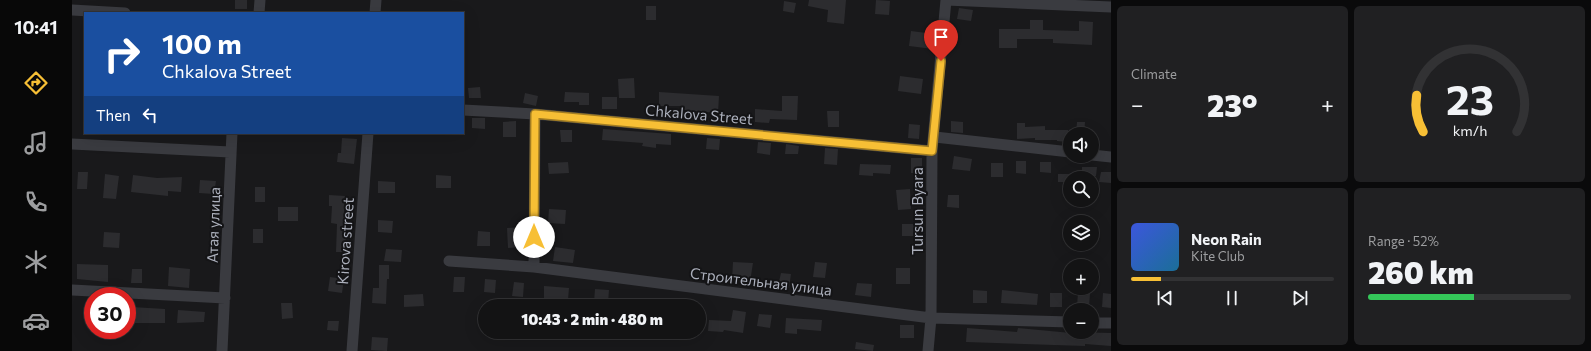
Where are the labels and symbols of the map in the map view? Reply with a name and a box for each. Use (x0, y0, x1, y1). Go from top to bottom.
pin (924, 20, 958, 61)
street label: Chkalova Street (644, 100, 754, 128)
street label: Tursun Byara (908, 167, 926, 255)
street label: Атая улица (203, 187, 223, 263)
street label: Kirova street (333, 197, 357, 285)
position arrow (513, 216, 555, 258)
street label: Строительная улица (689, 263, 833, 299)
speed limit sign: 30 (84, 287, 136, 339)

